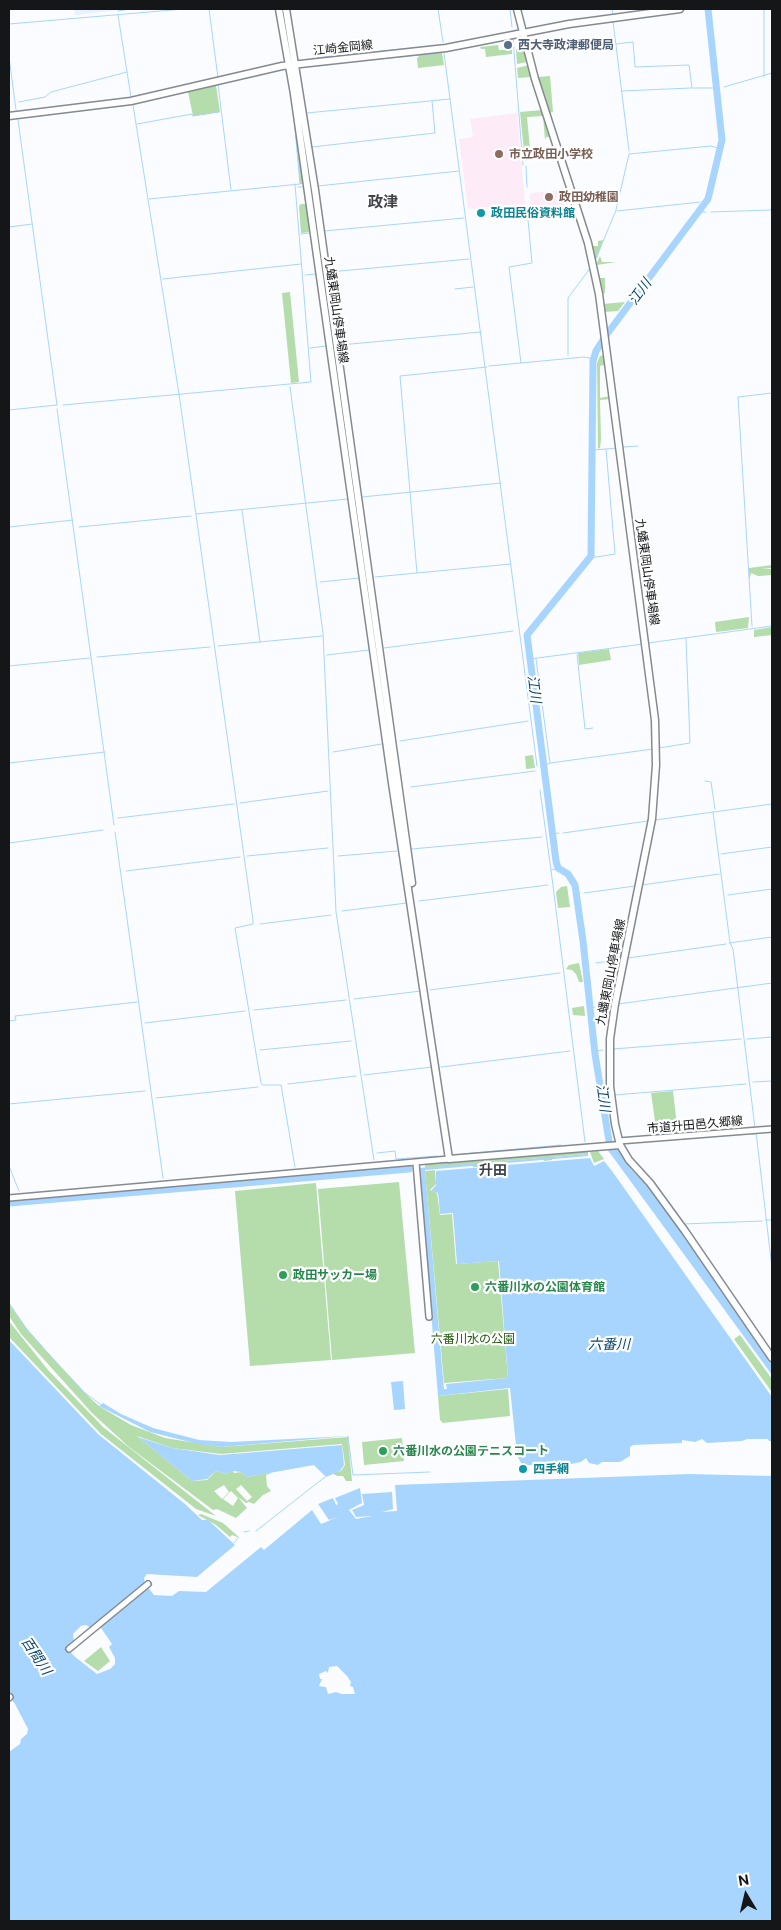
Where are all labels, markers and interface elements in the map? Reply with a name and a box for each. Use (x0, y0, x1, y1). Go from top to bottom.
street label: 江崎金岡線 (312, 38, 374, 58)
place label: 西大寺政津郵便局 (518, 38, 614, 52)
marker: 西大寺政津郵便局 (502, 39, 514, 51)
place label: 市立政田小学校 (509, 147, 593, 161)
marker: 市立政田小学校 (493, 148, 505, 160)
place label: 政田幼稚園 (559, 190, 619, 204)
marker: 政田幼稚園 (543, 191, 555, 203)
district label: 政津 (368, 193, 398, 211)
place label: 政田民俗資料館 (491, 206, 575, 220)
marker: 政田民俗資料館 (475, 207, 487, 219)
street label: 九蟠東岡山停車場線 (321, 256, 351, 364)
water label: 江川 (625, 276, 655, 308)
street label: 九蟠東岡山停車場線 (632, 518, 662, 626)
water label: 江川 (524, 674, 544, 704)
street label: 九蟠東岡山停車場線 (594, 918, 628, 1026)
water label: 江川 (593, 1083, 613, 1113)
street label: 市道升田邑久郷線 (647, 1114, 743, 1136)
district label: 升田 (479, 1163, 507, 1179)
place label: 政田サッカー場 (293, 1268, 377, 1282)
marker: 政田サッカー場 (277, 1269, 289, 1281)
place label: 六番川水の公園体育館 (485, 1280, 605, 1294)
marker: 六番川水の公園体育館 (469, 1281, 481, 1293)
park label: 六番川水の公園 (431, 1332, 515, 1346)
water label: 六番川 (588, 1337, 630, 1353)
place label: 六番川水の公園テニスコート (393, 1444, 549, 1458)
marker: 六番川水の公園テニスコート (377, 1445, 389, 1457)
place label: 四手網 (533, 1462, 569, 1476)
marker: 四手網 (517, 1463, 529, 1475)
water label: 百間川 (17, 1634, 55, 1678)
north arrow (721, 1870, 771, 1920)
text: N (737, 1871, 750, 1889)

